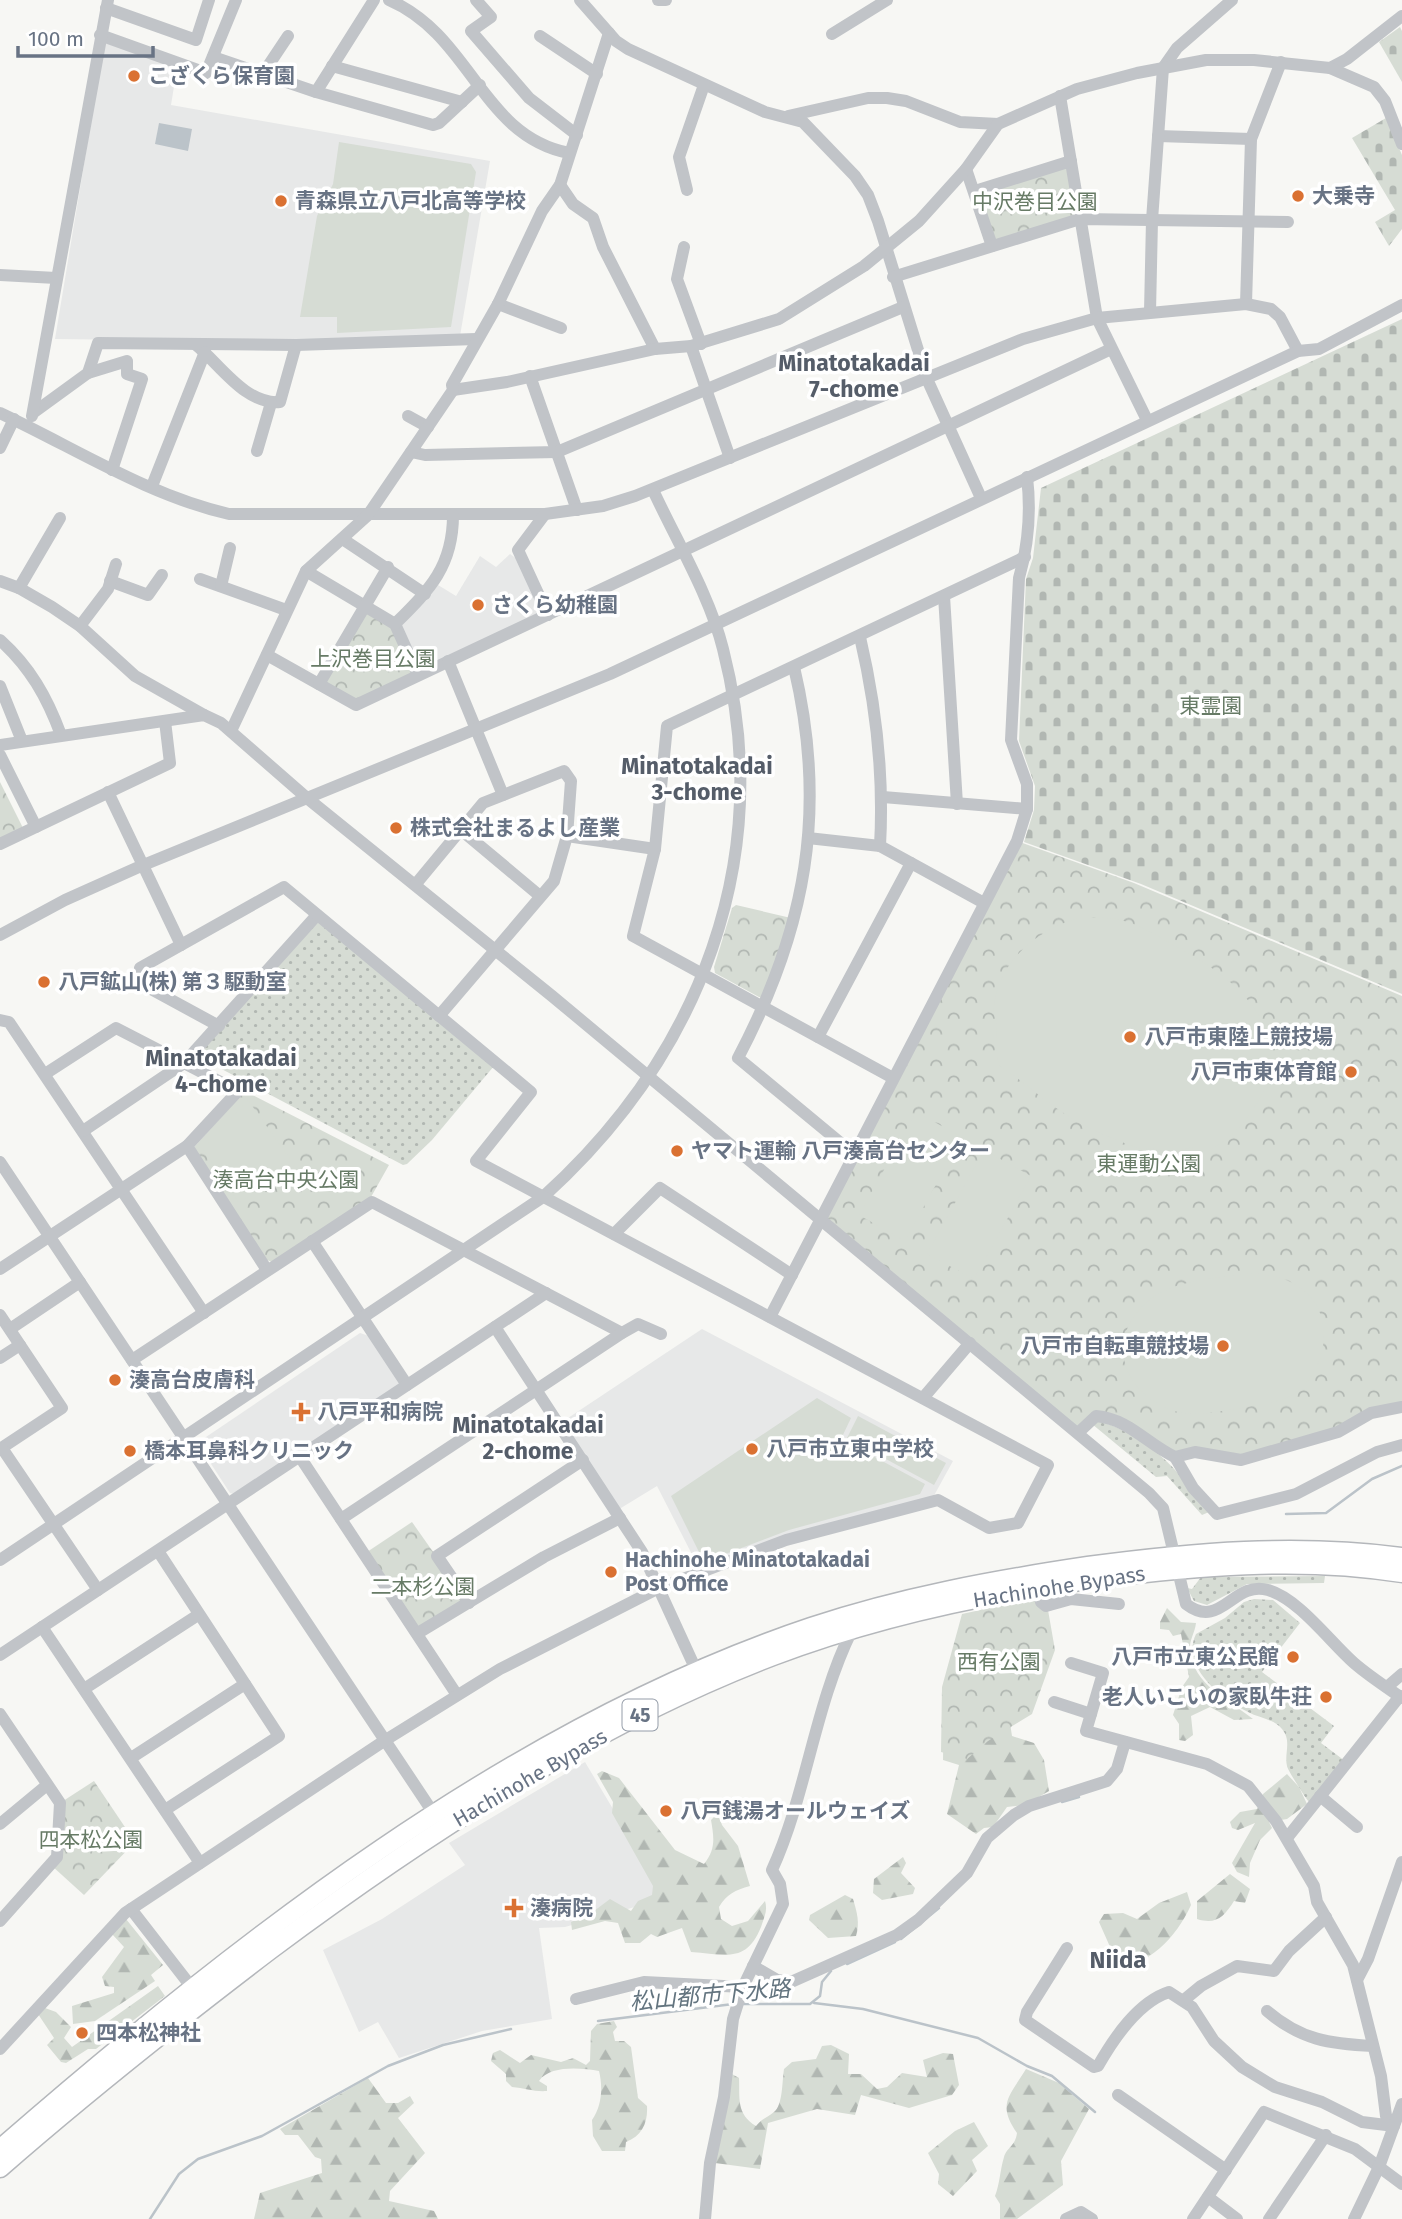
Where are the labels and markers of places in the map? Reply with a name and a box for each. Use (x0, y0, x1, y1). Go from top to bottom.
place label: こざくら保育園 (148, 63, 295, 89)
marker: こざくら保育園 (126, 68, 142, 84)
place label: 大乗寺 (1312, 183, 1375, 209)
place label: 青森県立八戸北高等学校 (295, 188, 526, 214)
marker: 大乗寺 (1290, 188, 1306, 204)
marker: 青森県立八戸北高等学校 (273, 193, 289, 209)
place label: さくら幼稚園 (492, 592, 618, 618)
marker: さくら幼稚園 (470, 597, 486, 613)
place label: 株式会社まるよし産業 (410, 815, 620, 841)
marker: 株式会社まるよし産業 (388, 820, 404, 836)
place label: 八戸鉱山(株) 第３駆動室 (58, 969, 287, 995)
marker: 八戸鉱山(株) 第３駆動室 (36, 974, 52, 990)
place label: 八戸市東陸上競技場 (1144, 1024, 1333, 1050)
marker: 八戸市東陸上競技場 (1122, 1029, 1138, 1045)
place label: 八戸市東体育館 (1190, 1059, 1337, 1085)
marker: 八戸市東体育館 (1343, 1064, 1359, 1080)
place label: ヤマト運輸 八戸湊高台センター (691, 1138, 990, 1164)
marker: ヤマト運輸 八戸湊高台センター (669, 1143, 685, 1159)
place label: 八戸市自転車競技場 (1020, 1333, 1209, 1359)
marker: 八戸市自転車競技場 (1215, 1338, 1231, 1354)
place label: 湊高台皮膚科 (129, 1367, 255, 1393)
marker: 湊高台皮膚科 (107, 1372, 123, 1388)
place label: 八戸平和病院 (317, 1399, 443, 1425)
marker: 八戸平和病院 (291, 1402, 311, 1422)
place label: 八戸市立東中学校 (766, 1436, 934, 1462)
place label: 橋本耳鼻科クリニック (144, 1438, 354, 1464)
marker: 八戸市立東中学校 (744, 1441, 760, 1457)
marker: 橋本耳鼻科クリニック (122, 1443, 138, 1459)
place label: Hachinohe Minatotakadai Post Office (625, 1547, 870, 1597)
marker: Hachinohe Minatotakadai Post Office (603, 1564, 619, 1580)
place label: 八戸市立東公民館 (1111, 1644, 1279, 1670)
marker: 八戸市立東公民館 (1285, 1649, 1301, 1665)
place label: 老人いこいの家臥牛荘 (1102, 1684, 1312, 1710)
marker: 老人いこいの家臥牛荘 (1318, 1689, 1334, 1705)
place label: 八戸銭湯オールウェイズ (680, 1798, 910, 1824)
marker: 八戸銭湯オールウェイズ (658, 1803, 674, 1819)
place label: 湊病院 (530, 1895, 593, 1921)
marker: 湊病院 (504, 1898, 524, 1918)
place label: 四本松神社 (96, 2020, 201, 2046)
marker: 四本松神社 (74, 2025, 90, 2041)

